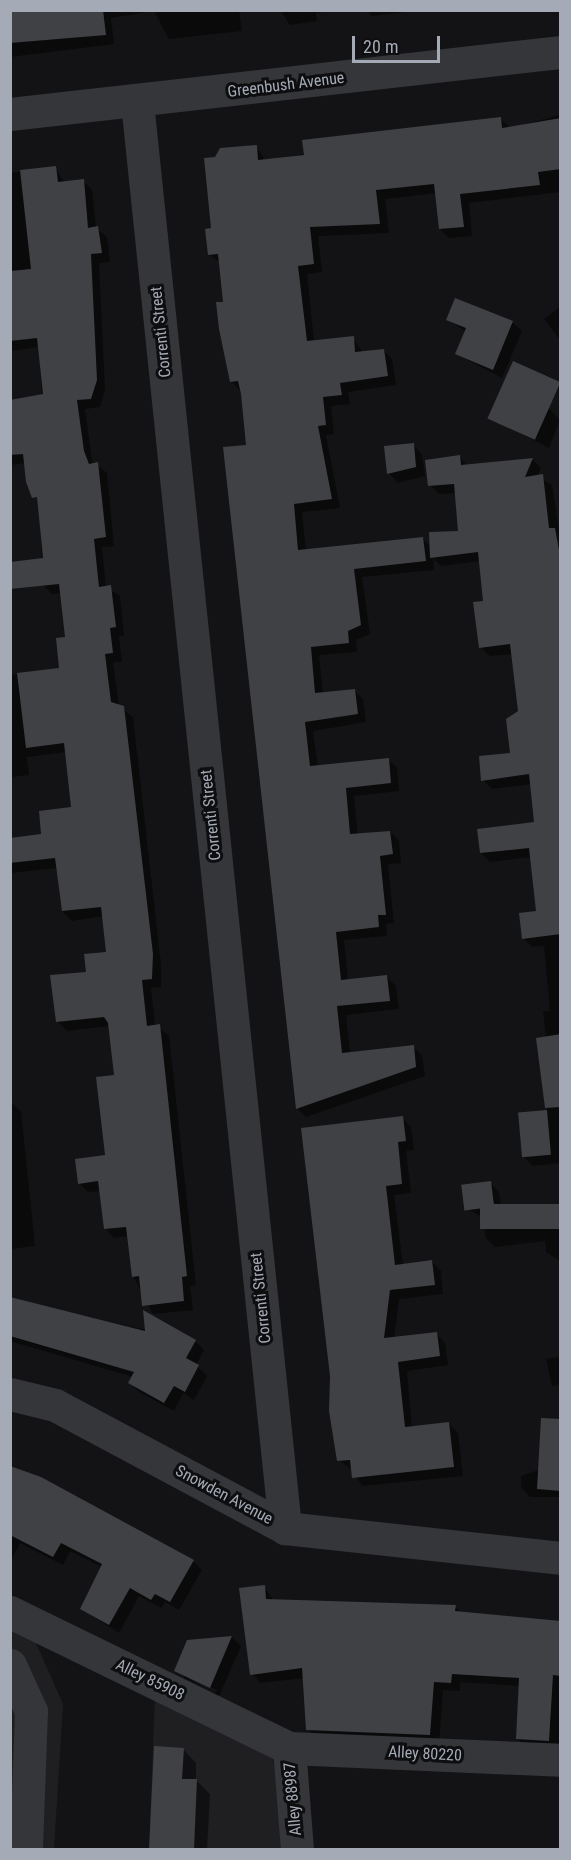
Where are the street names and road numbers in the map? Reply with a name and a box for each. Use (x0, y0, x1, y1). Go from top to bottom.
street label: Greenbush Avenue (227, 68, 345, 102)
street label: Correnti Street (147, 285, 175, 379)
street label: Correnti Street (197, 768, 225, 862)
street label: Correnti Street (247, 1251, 275, 1345)
street label: Snowden Avenue (172, 1461, 276, 1529)
street label: Alley 85908 (113, 1655, 187, 1705)
street label: Alley 80220 (388, 1742, 462, 1766)
street label: Alley 88987 (280, 1761, 306, 1837)

